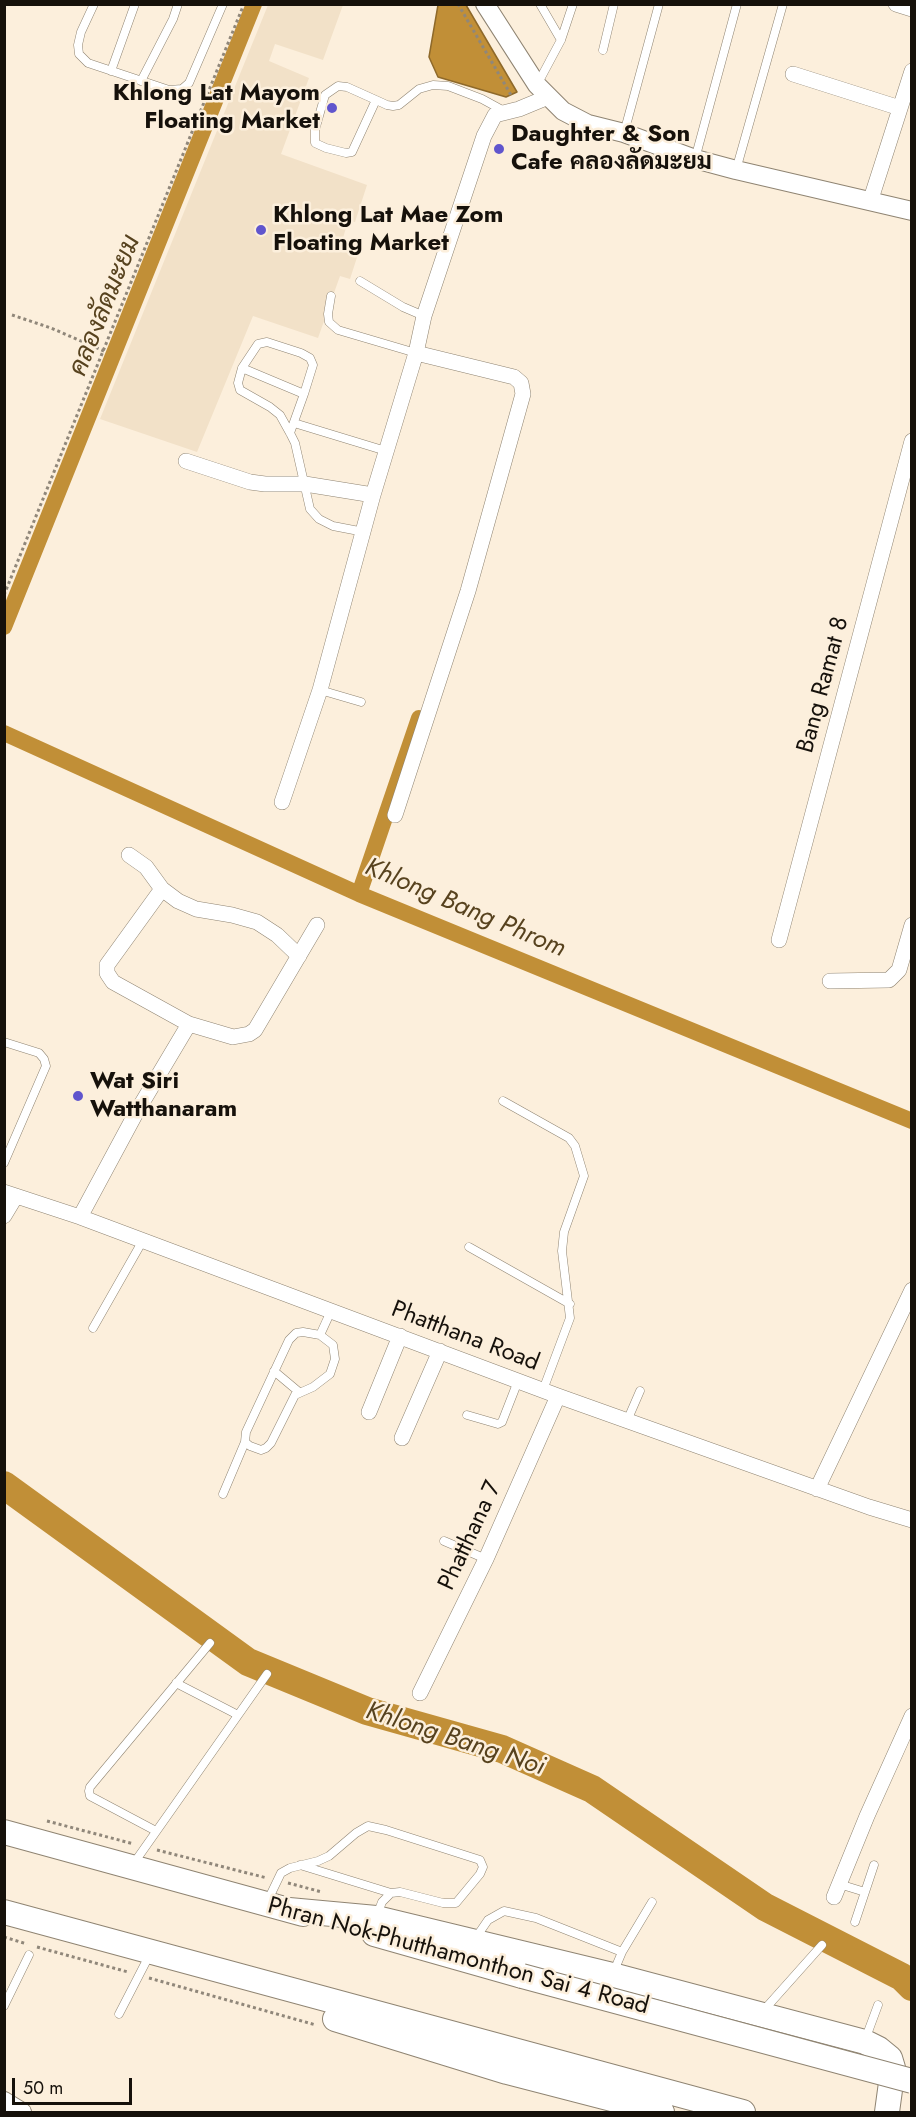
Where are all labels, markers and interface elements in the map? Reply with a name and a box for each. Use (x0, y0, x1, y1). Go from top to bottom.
place label: Khlong Lat Mayom Floating Market (113, 80, 320, 136)
marker: Khlong Lat Mayom Floating Market (325, 101, 339, 115)
place label: Daughter & Son Cafe คลองลัดมะยม (511, 121, 712, 177)
marker: Daughter & Son Cafe คลองลัดมะยม (492, 142, 506, 156)
place label: Khlong Lat Mae Zom Floating Market (273, 202, 503, 258)
marker: Khlong Lat Mae Zom Floating Market (254, 223, 268, 237)
water label: คลองลัดมะยม (64, 231, 148, 381)
street label: Bang Ramat 8 (792, 614, 856, 756)
water label: Khlong Bang Phrom (360, 853, 570, 965)
place label: Wat Siri Watthanaram (90, 1068, 237, 1124)
marker: Wat Siri Watthanaram (71, 1089, 85, 1103)
street label: Phatthana Road (387, 1296, 543, 1378)
street label: Phatthana 7 (433, 1477, 509, 1595)
water label: Khlong Bang Noi (362, 1696, 548, 1784)
street label: Phran Nok-Phutthamonthon Sai 4 Road (264, 1892, 652, 2022)
scale bar (15, 2066, 135, 2104)
text: 50 m (23, 2075, 63, 2101)

